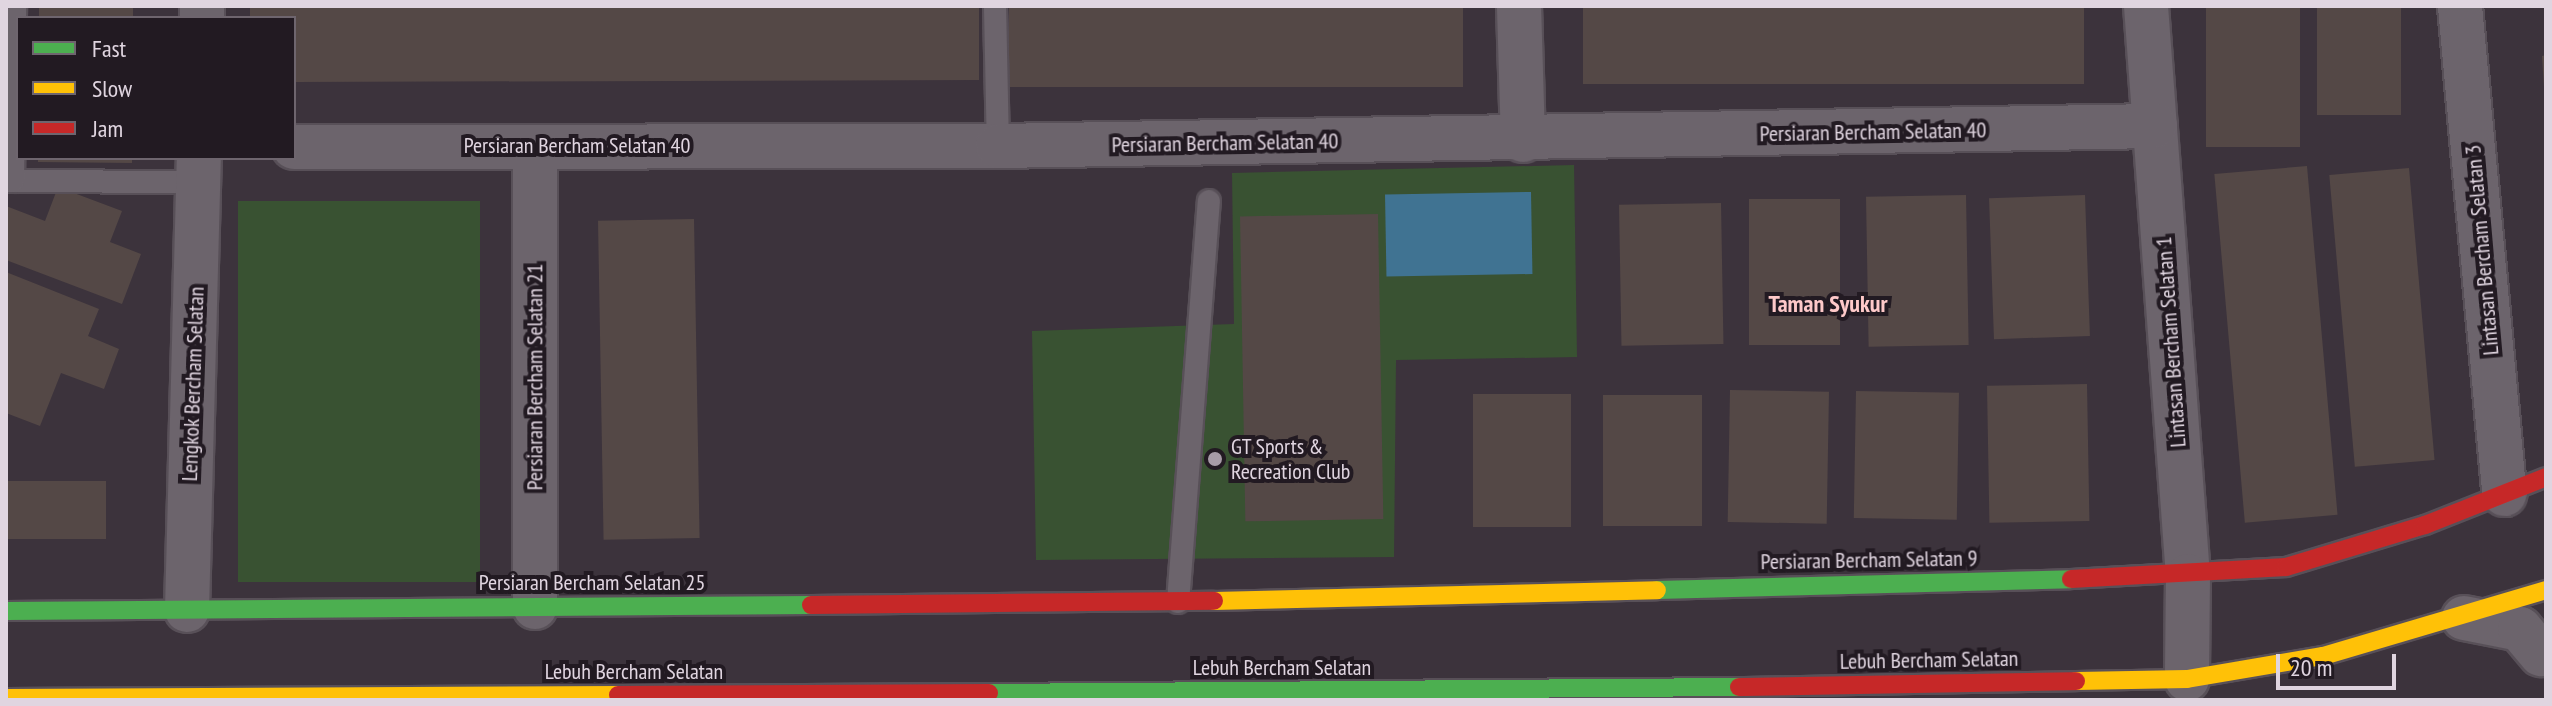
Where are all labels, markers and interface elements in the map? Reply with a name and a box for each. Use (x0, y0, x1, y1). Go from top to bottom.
legend (16, 16, 296, 160)
text: Fast (92, 33, 126, 64)
text: Slow (92, 73, 132, 104)
text: Jam (92, 113, 123, 144)
street label: Persiaran Bercham Selatan 40 (1759, 117, 1987, 147)
street label: Persiaran Bercham Selatan 40 (1111, 128, 1339, 158)
street label: Persiaran Bercham Selatan 40 (464, 133, 690, 159)
street label: Lintasan Bercham Selatan 3 (2460, 144, 2504, 356)
street label: Lintasan Bercham Selatan 1 (2150, 236, 2192, 448)
street label: Persiaran Bercham Selatan 21 (522, 264, 548, 490)
street label: Lengkok Bercham Selatan (176, 286, 210, 482)
district label: Taman Syukur (1768, 290, 1888, 318)
place label: GT Sports & Recreation Club (1231, 433, 1350, 484)
marker: GT Sports & Recreation Club (1206, 450, 1224, 468)
street label: Persiaran Bercham Selatan 9 (1760, 545, 1978, 575)
street label: Persiaran Bercham Selatan 25 (479, 570, 705, 596)
scale bar (2280, 638, 2400, 688)
street label: Lebuh Bercham Selatan (1840, 645, 2018, 675)
text: 20 m (2290, 652, 2332, 683)
street label: Lebuh Bercham Selatan (1193, 655, 1371, 681)
street label: Lebuh Bercham Selatan (545, 659, 723, 685)

